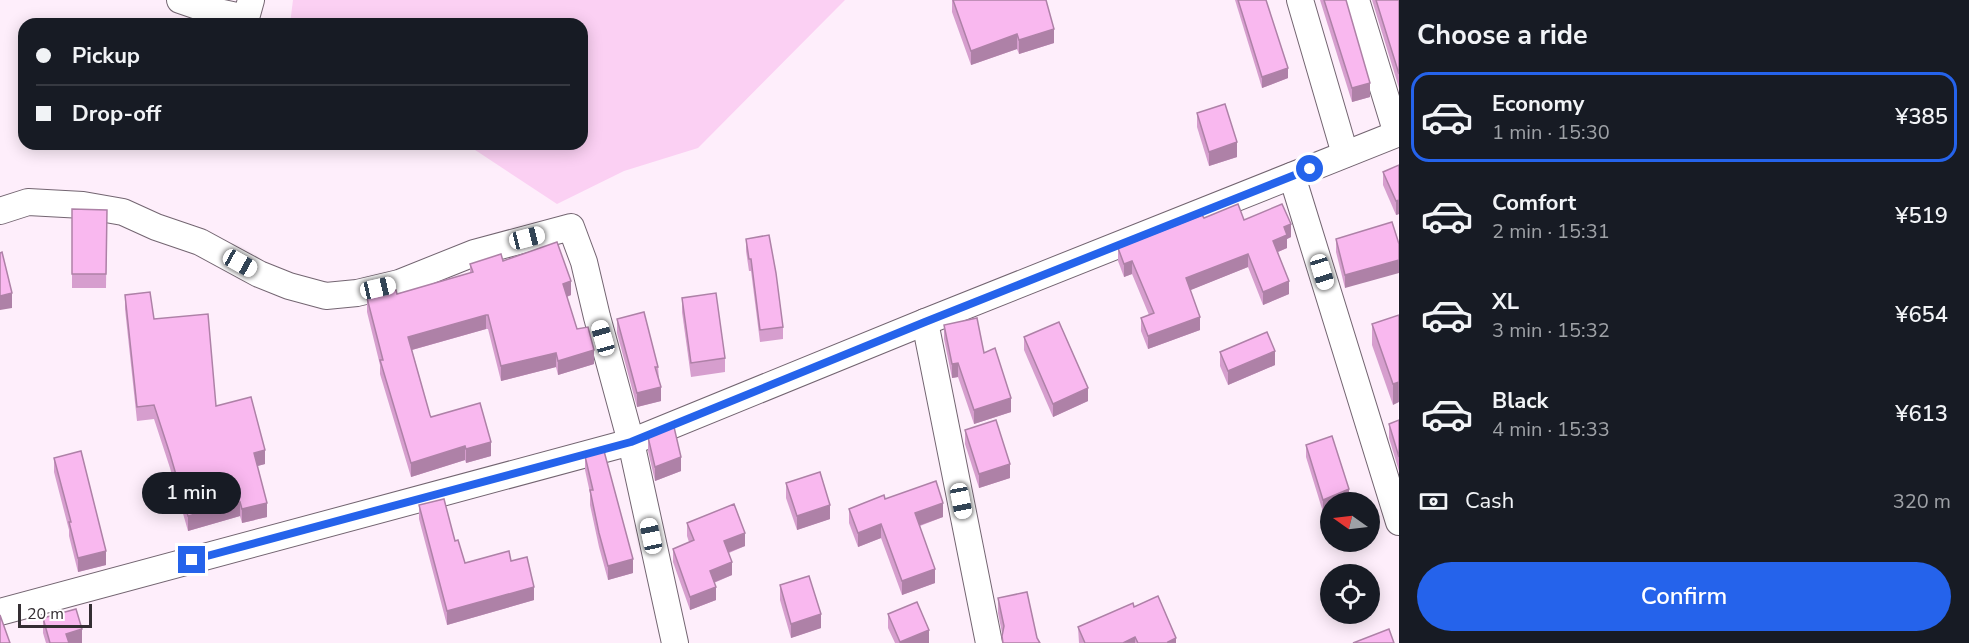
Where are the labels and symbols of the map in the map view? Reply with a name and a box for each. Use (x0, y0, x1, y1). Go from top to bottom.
route start (1296, 155, 1323, 182)
car (507, 225, 547, 251)
car (220, 246, 260, 280)
car (1308, 252, 1336, 292)
car (358, 275, 398, 301)
car (589, 318, 617, 358)
callout: 1 min (142, 473, 242, 515)
car (949, 482, 973, 520)
north arrow (1320, 492, 1380, 552)
car (638, 517, 664, 555)
route end (178, 546, 205, 573)
scale bar (18, 601, 92, 628)

